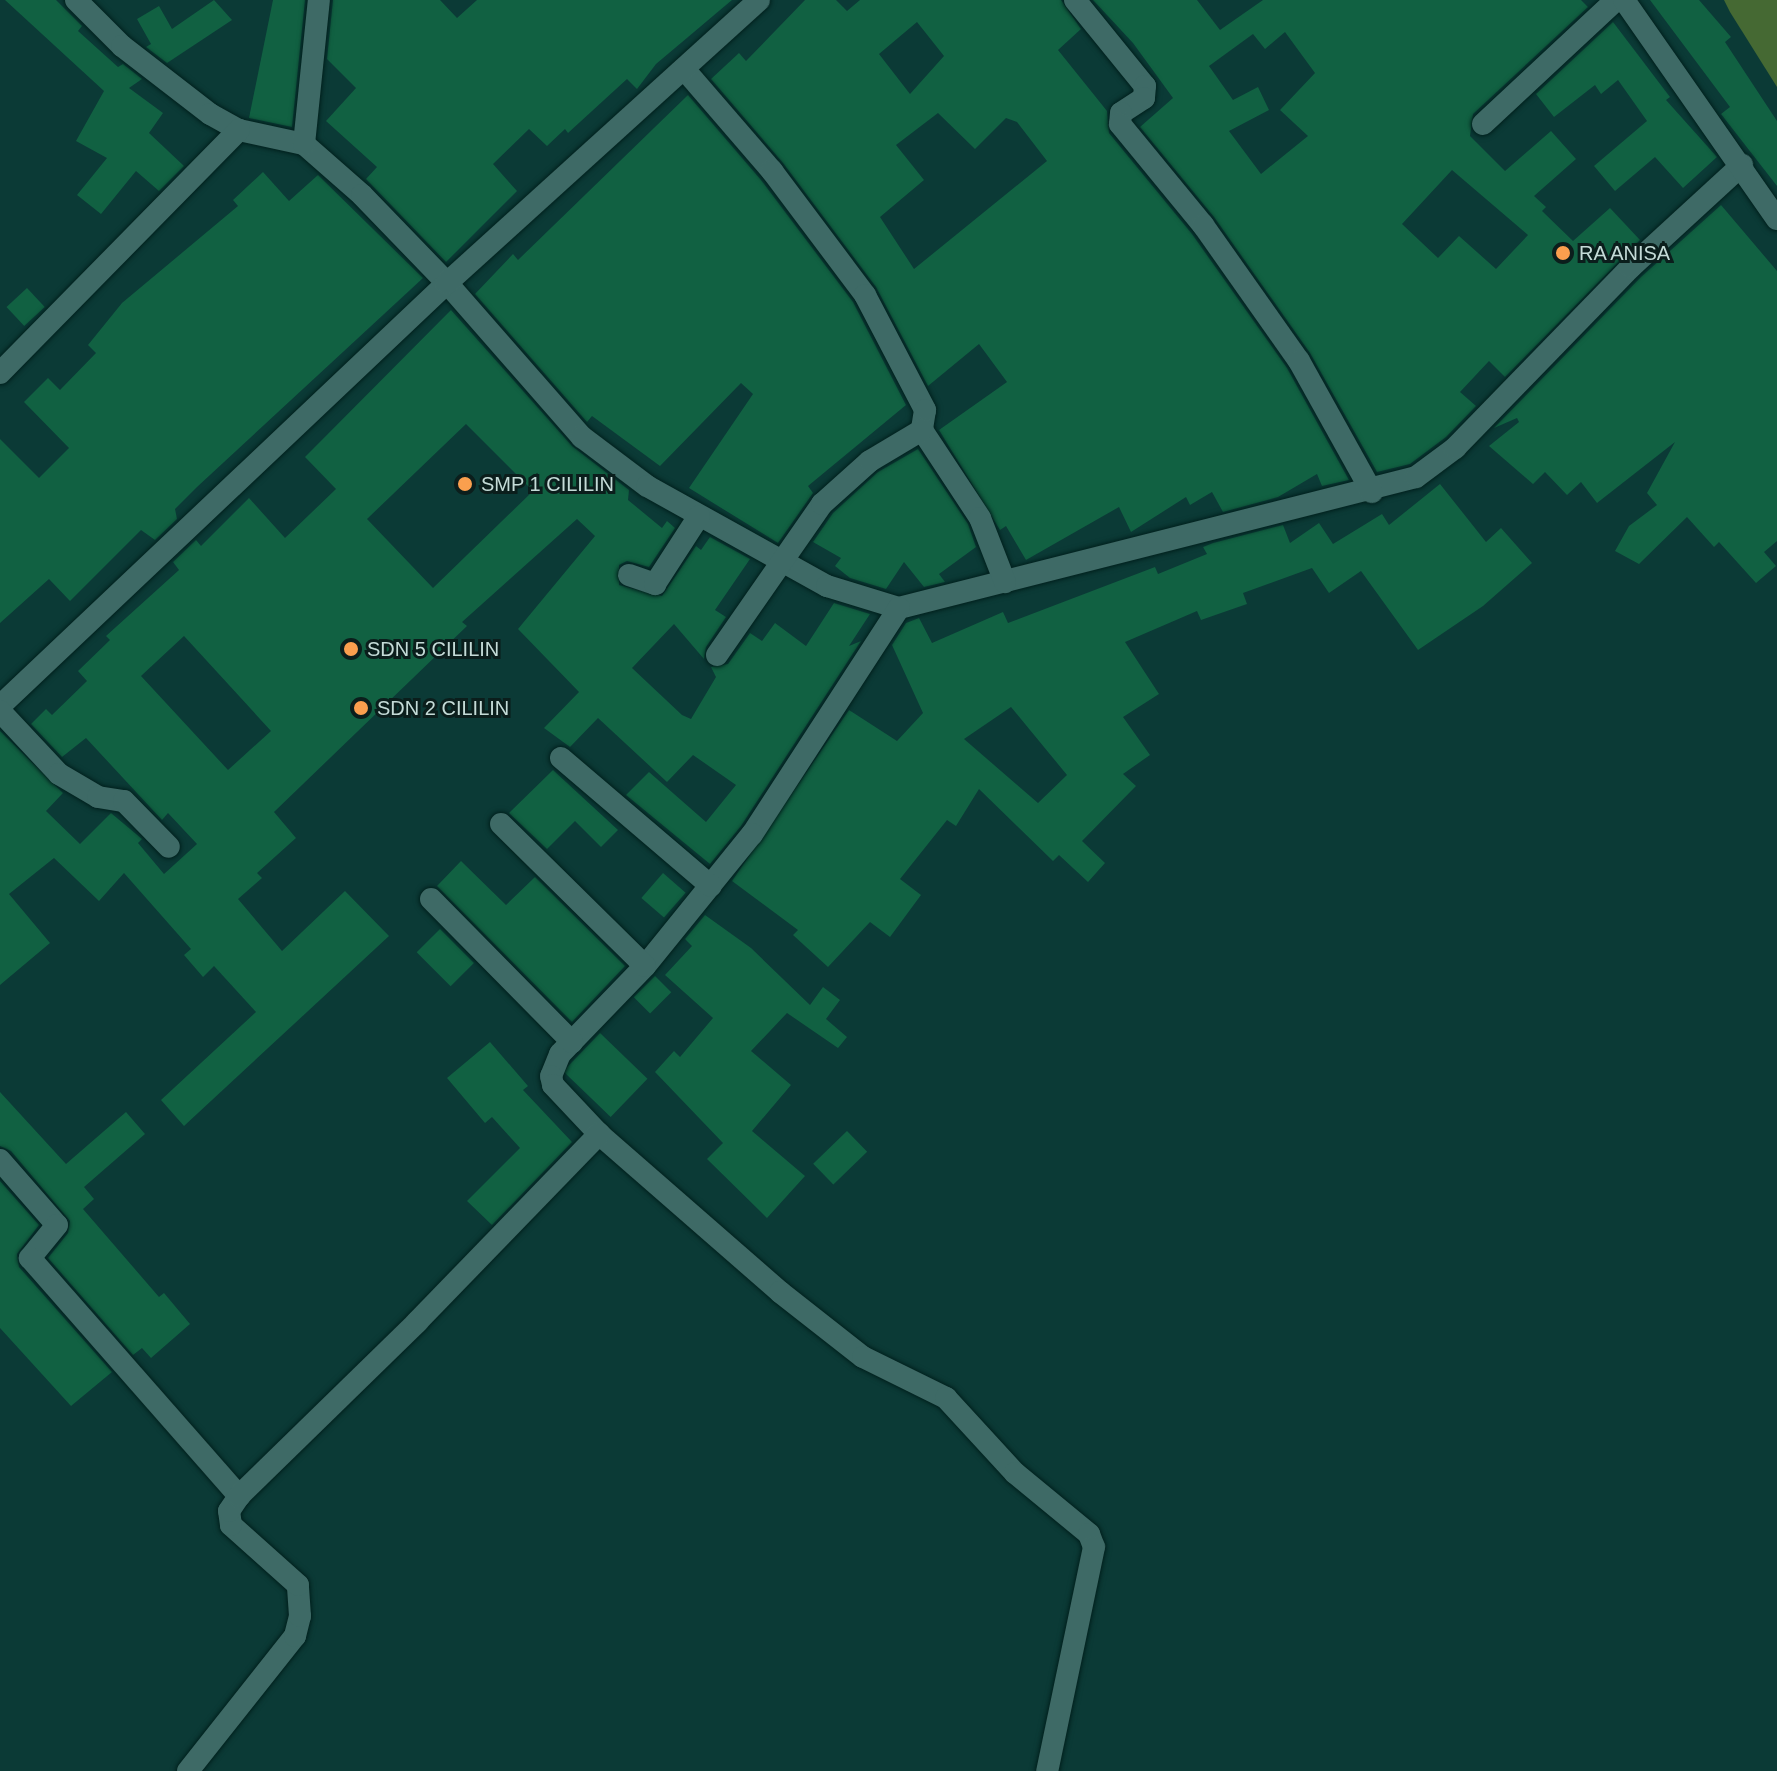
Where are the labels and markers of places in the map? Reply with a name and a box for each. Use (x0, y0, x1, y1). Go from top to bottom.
place label: RA ANISA (1579, 241, 1672, 265)
marker: RA ANISA (1554, 244, 1572, 262)
place label: SMP 1 CILILIN (481, 472, 614, 496)
marker: SMP 1 CILILIN (456, 475, 474, 493)
place label: SDN 5 CILILIN (367, 637, 499, 661)
marker: SDN 5 CILILIN (342, 640, 360, 658)
place label: SDN 2 CILILIN (377, 696, 509, 720)
marker: SDN 2 CILILIN (352, 699, 370, 717)

